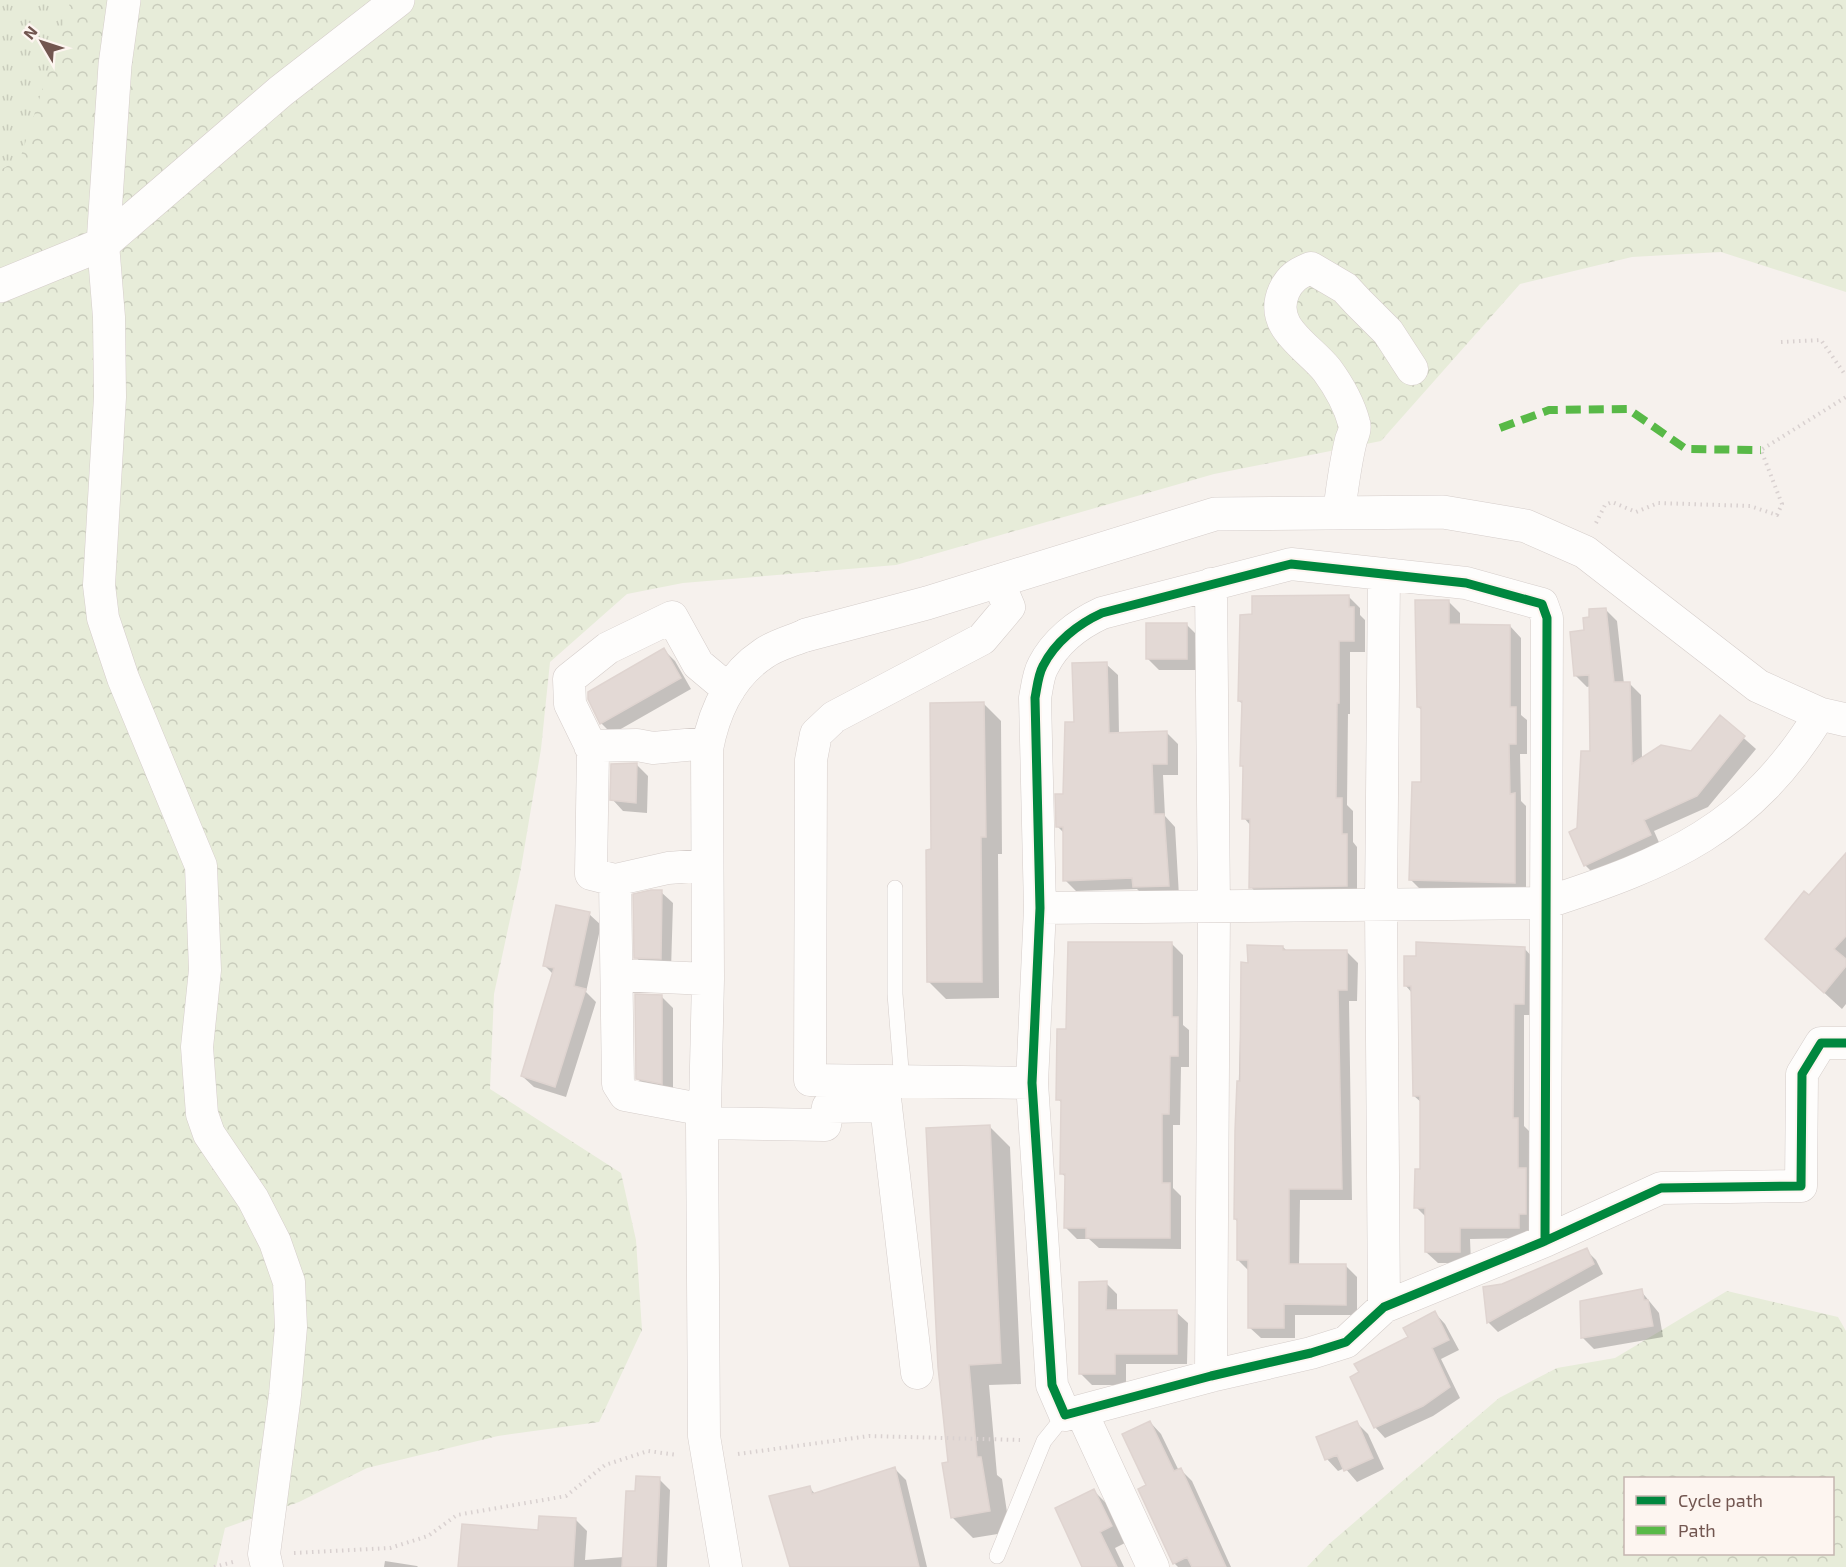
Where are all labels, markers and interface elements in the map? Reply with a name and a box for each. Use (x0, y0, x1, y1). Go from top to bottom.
north arrow (12, 12, 72, 72)
text: N (19, 22, 41, 43)
legend (1624, 1477, 1834, 1555)
text: Cycle path (1678, 1489, 1763, 1511)
text: Path (1678, 1519, 1716, 1541)

